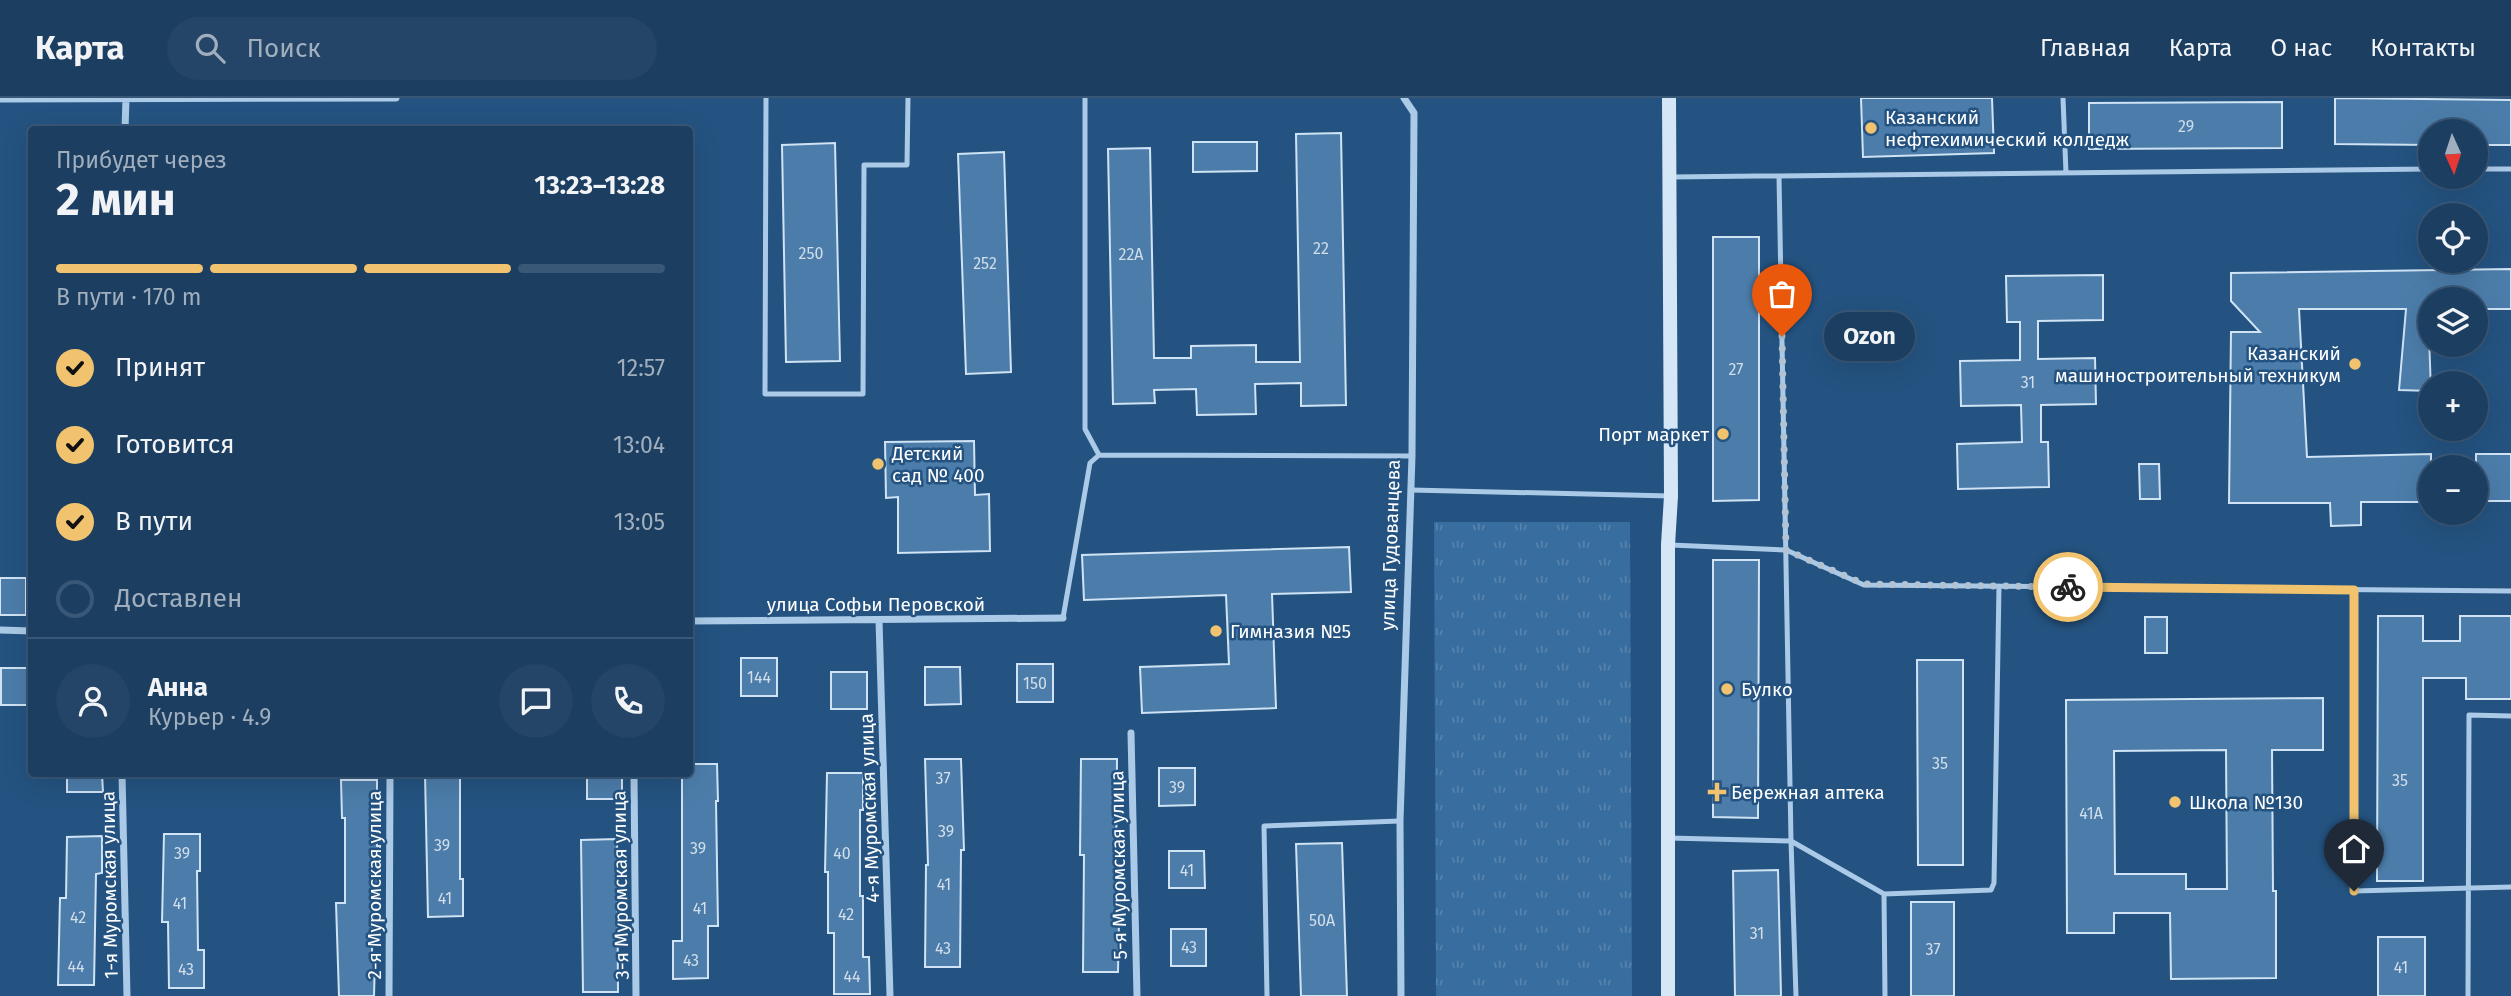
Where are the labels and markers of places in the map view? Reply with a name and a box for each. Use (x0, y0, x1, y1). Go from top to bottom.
place label: Казанский нефтехимический колледж (1885, 106, 2130, 151)
marker: Казанский нефтехимический колледж (1863, 120, 1879, 136)
pin (1752, 264, 1812, 336)
callout: Ozon (1824, 312, 1915, 360)
place label: Казанский машиностроительный техникум (2055, 342, 2341, 387)
marker: Казанский машиностроительный техникум (2347, 356, 2363, 372)
place label: Порт маркет (1598, 423, 1709, 446)
marker: Порт маркет (1715, 426, 1731, 442)
place label: Детский сад № 400 (891, 442, 985, 487)
marker: Детский сад № 400 (870, 456, 886, 472)
place label: Гимназия №5 (1230, 620, 1351, 643)
marker: Гимназия №5 (1208, 623, 1224, 639)
place label: Булко (1741, 678, 1793, 701)
marker: Булко (1719, 681, 1735, 697)
place label: Бережная аптека (1731, 781, 1885, 804)
marker: Бережная аптека (1709, 784, 1725, 800)
place label: Школа №130 (2189, 791, 2303, 814)
marker: Школа №130 (2167, 794, 2183, 810)
pin (2324, 819, 2384, 891)

